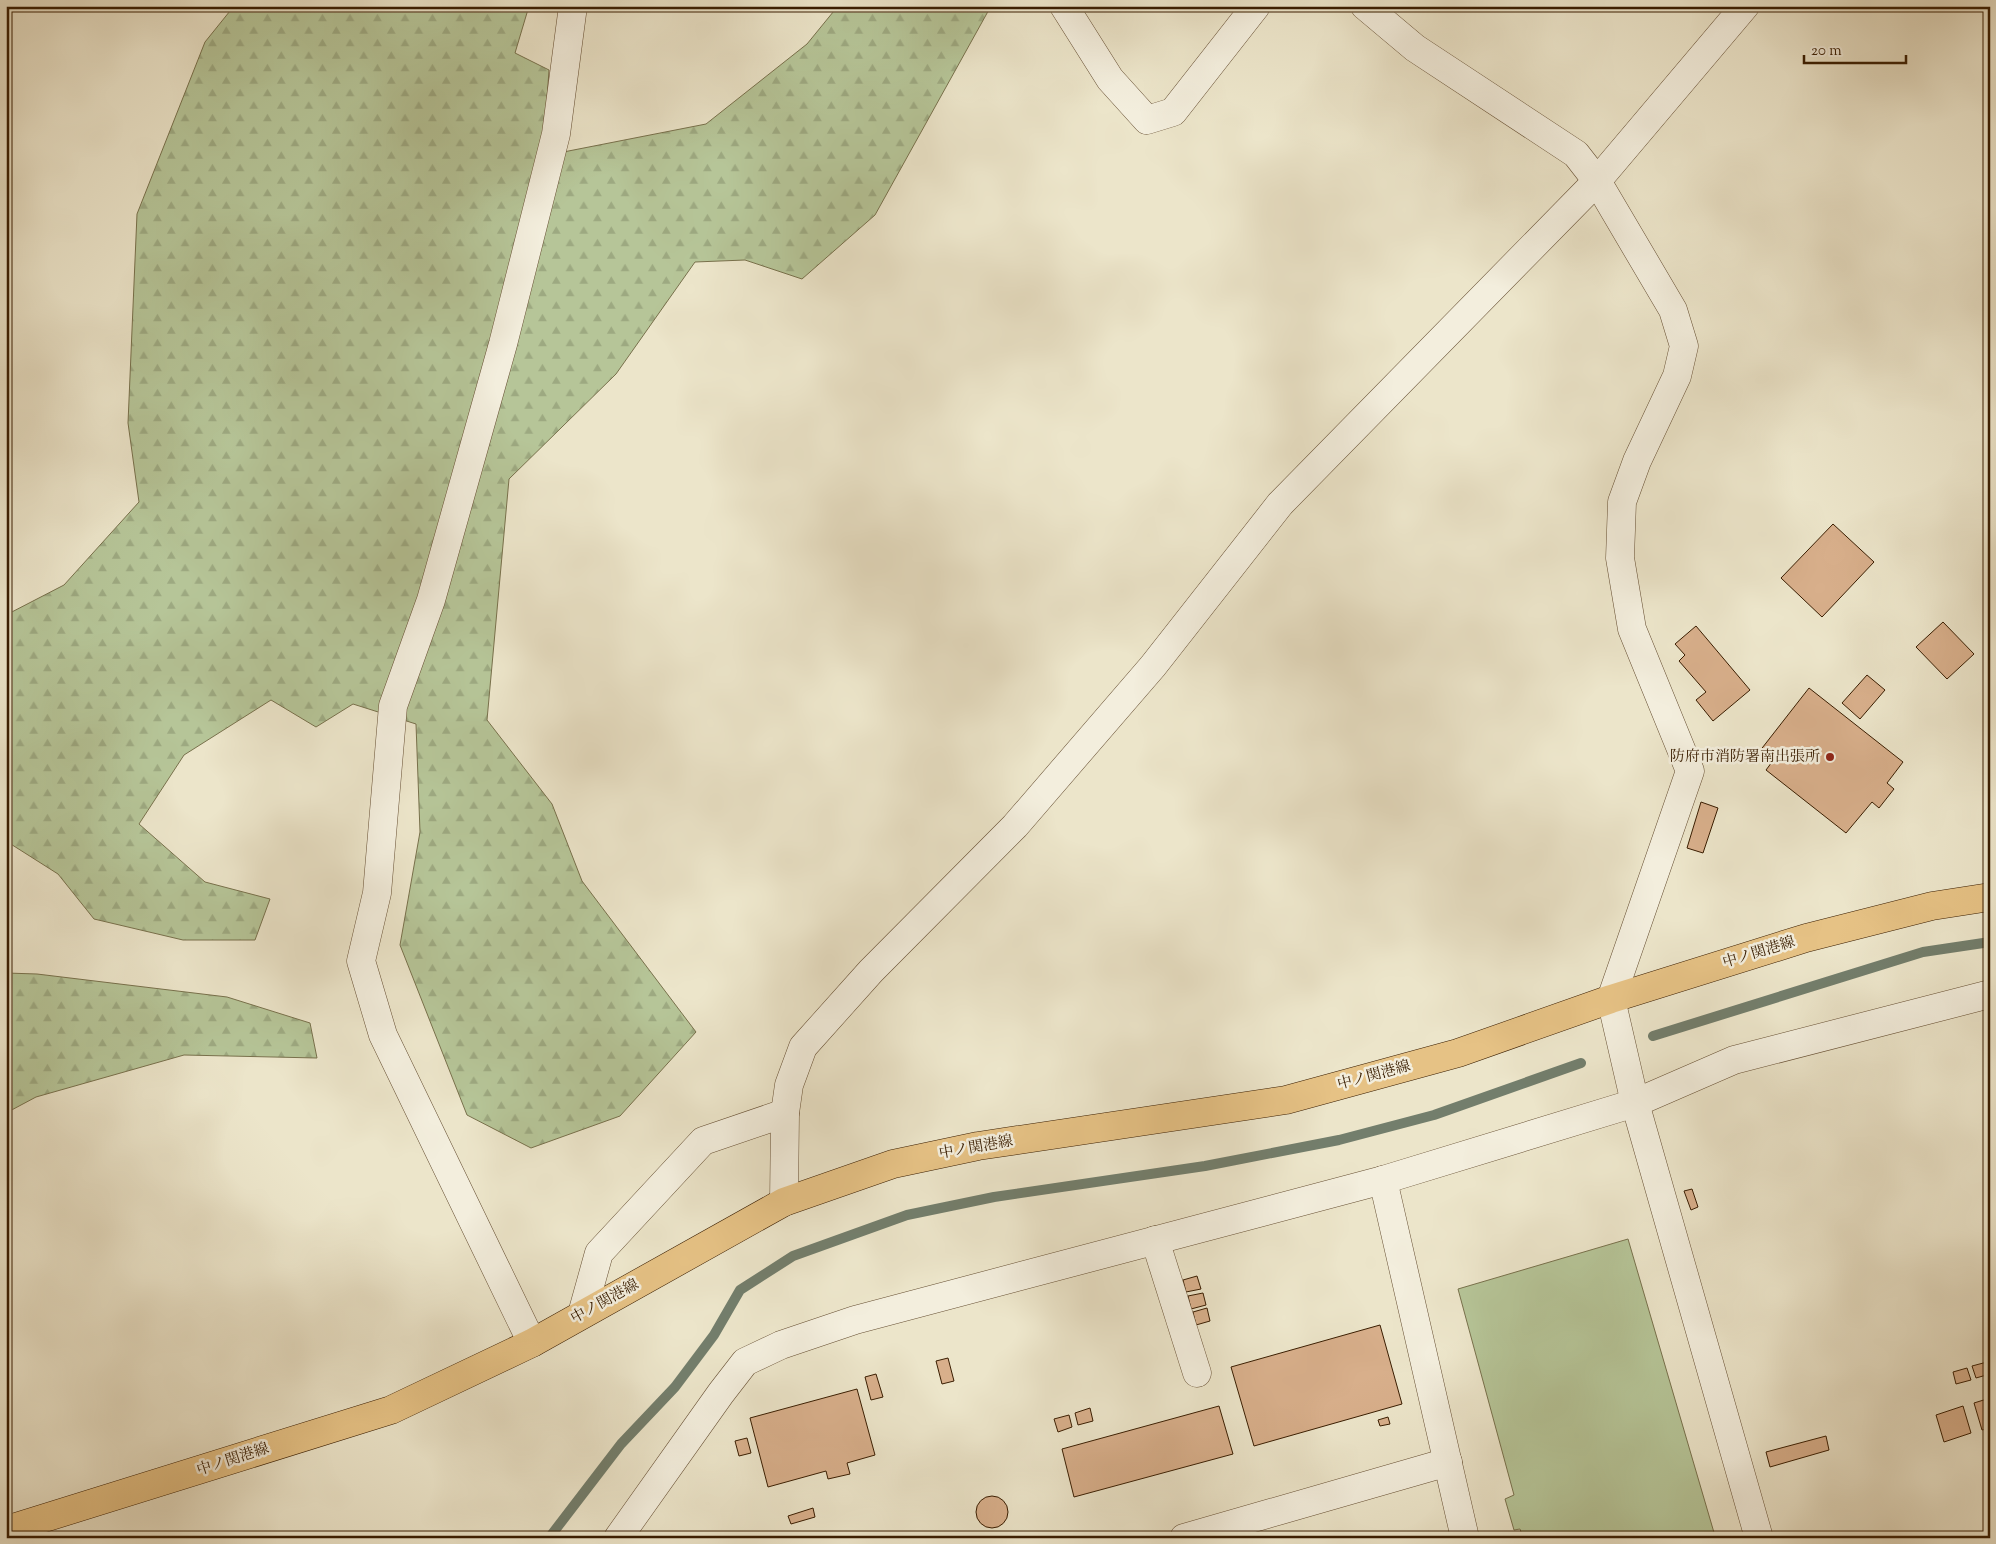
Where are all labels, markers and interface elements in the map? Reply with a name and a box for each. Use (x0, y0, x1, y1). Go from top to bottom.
scale bar (1804, 32, 1906, 64)
text: 20 m (1811, 41, 1842, 62)
place label: 防府市消防署南出張所 (1670, 747, 1820, 768)
marker: 防府市消防署南出張所 (1824, 751, 1836, 763)
street label: 中ノ関港線 (1720, 932, 1798, 974)
street label: 中ノ関港線 (1335, 1056, 1413, 1096)
street label: 中ノ関港線 (937, 1131, 1015, 1165)
street label: 中ノ関港線 (567, 1275, 643, 1329)
street label: 中ノ関港線 (194, 1438, 272, 1482)

